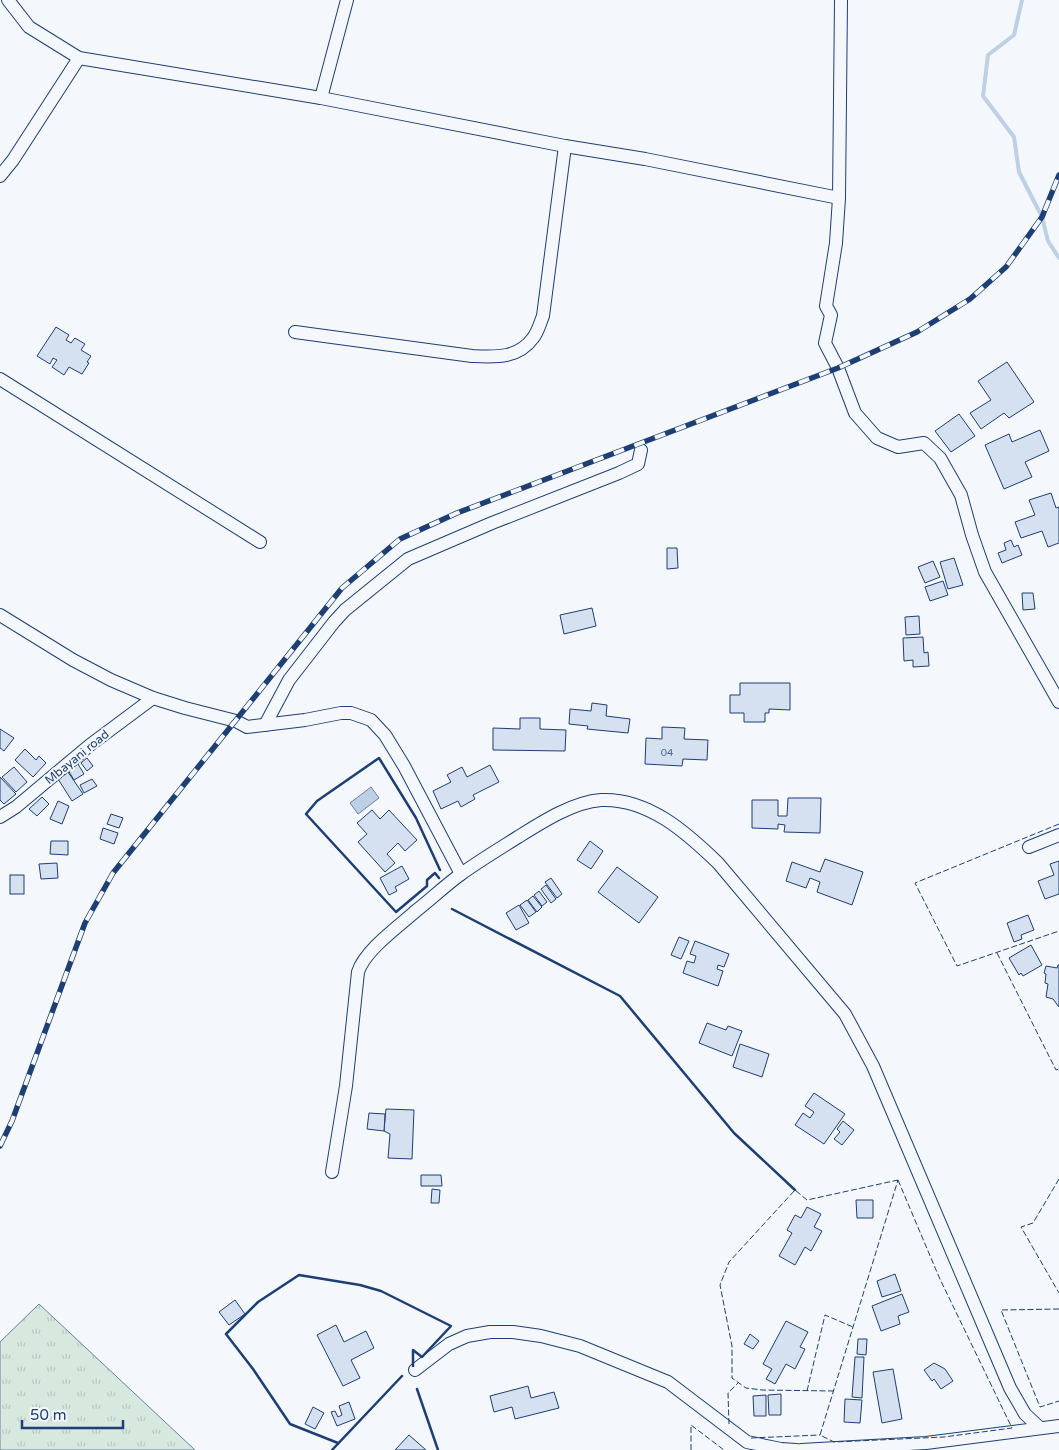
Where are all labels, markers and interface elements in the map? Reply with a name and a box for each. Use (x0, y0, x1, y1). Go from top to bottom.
street label: Mbayani road (42, 727, 112, 787)
house number: 04 (661, 747, 673, 759)
scale bar (22, 1398, 124, 1430)
text: 50 m (30, 1406, 67, 1424)

